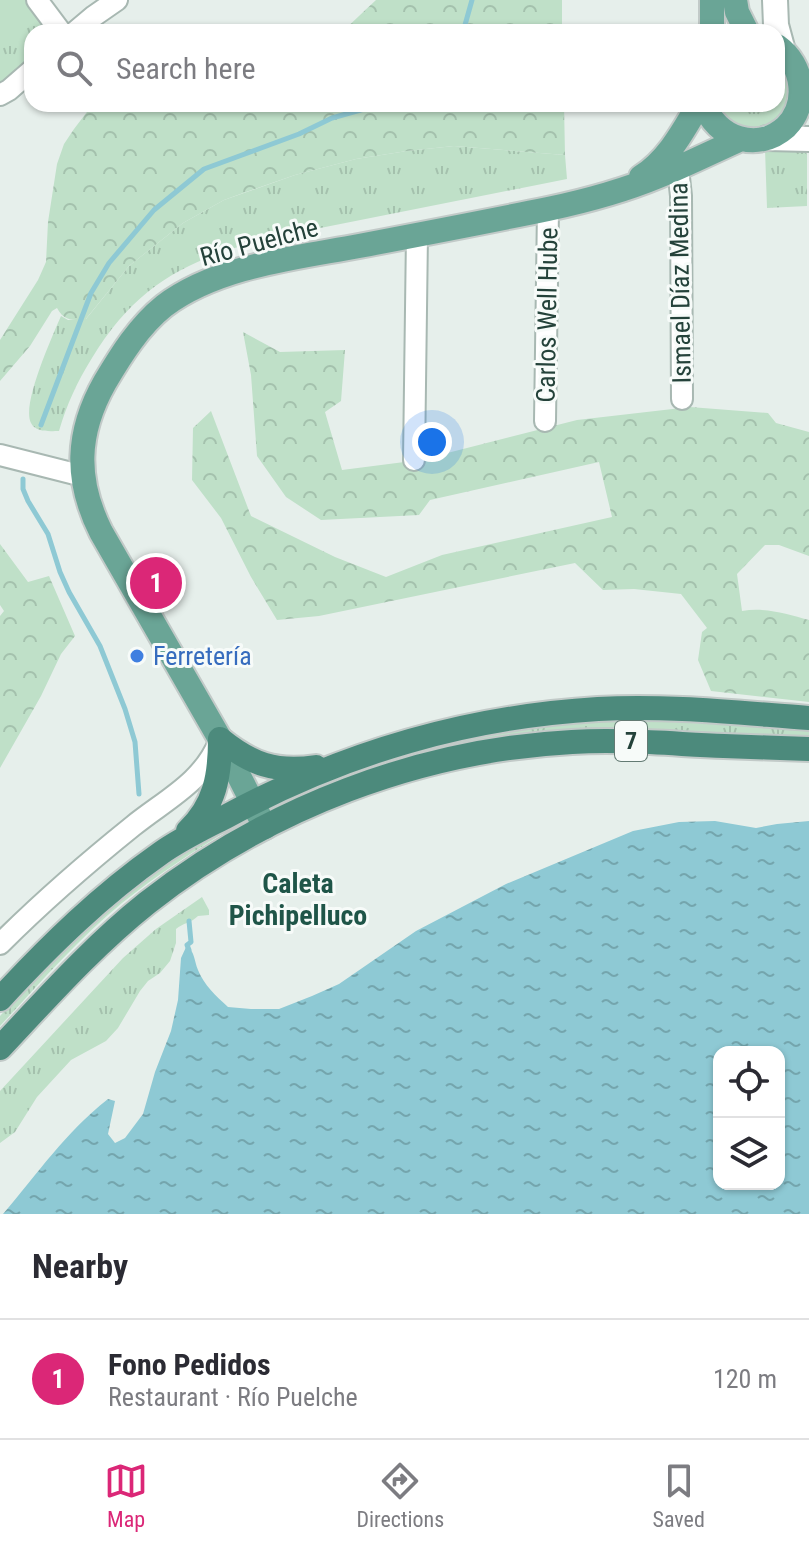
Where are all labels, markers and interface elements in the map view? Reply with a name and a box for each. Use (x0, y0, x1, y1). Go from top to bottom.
search box (24, 24, 785, 112)
icon: search (52, 46, 96, 90)
text: Search here (116, 51, 256, 86)
street label: Ismael Díaz Medina (663, 182, 697, 384)
street label: Río Puelche (197, 212, 321, 272)
street label: Carlos Well Hube (530, 227, 564, 403)
your location (412, 422, 452, 462)
pin: 1 (130, 553, 182, 613)
place label: Ferretería (153, 641, 252, 671)
marker: Ferretería (128, 647, 146, 665)
road number: 7 (615, 721, 647, 761)
district label: Caleta Pichipelluco (229, 867, 367, 932)
map controls (713, 1046, 785, 1190)
button: locate (713, 1046, 785, 1118)
button: layers (713, 1118, 785, 1190)
text: Nearby (32, 1246, 128, 1286)
text: Fono Pedidos (108, 1347, 271, 1382)
text: 1 (51, 1364, 65, 1394)
text: 120 m (713, 1364, 777, 1394)
text: Restaurant · Río Puelche (108, 1382, 358, 1412)
tab: Map (104, 1459, 148, 1532)
tab: Directions (356, 1459, 444, 1532)
tab: Saved (653, 1459, 705, 1532)

